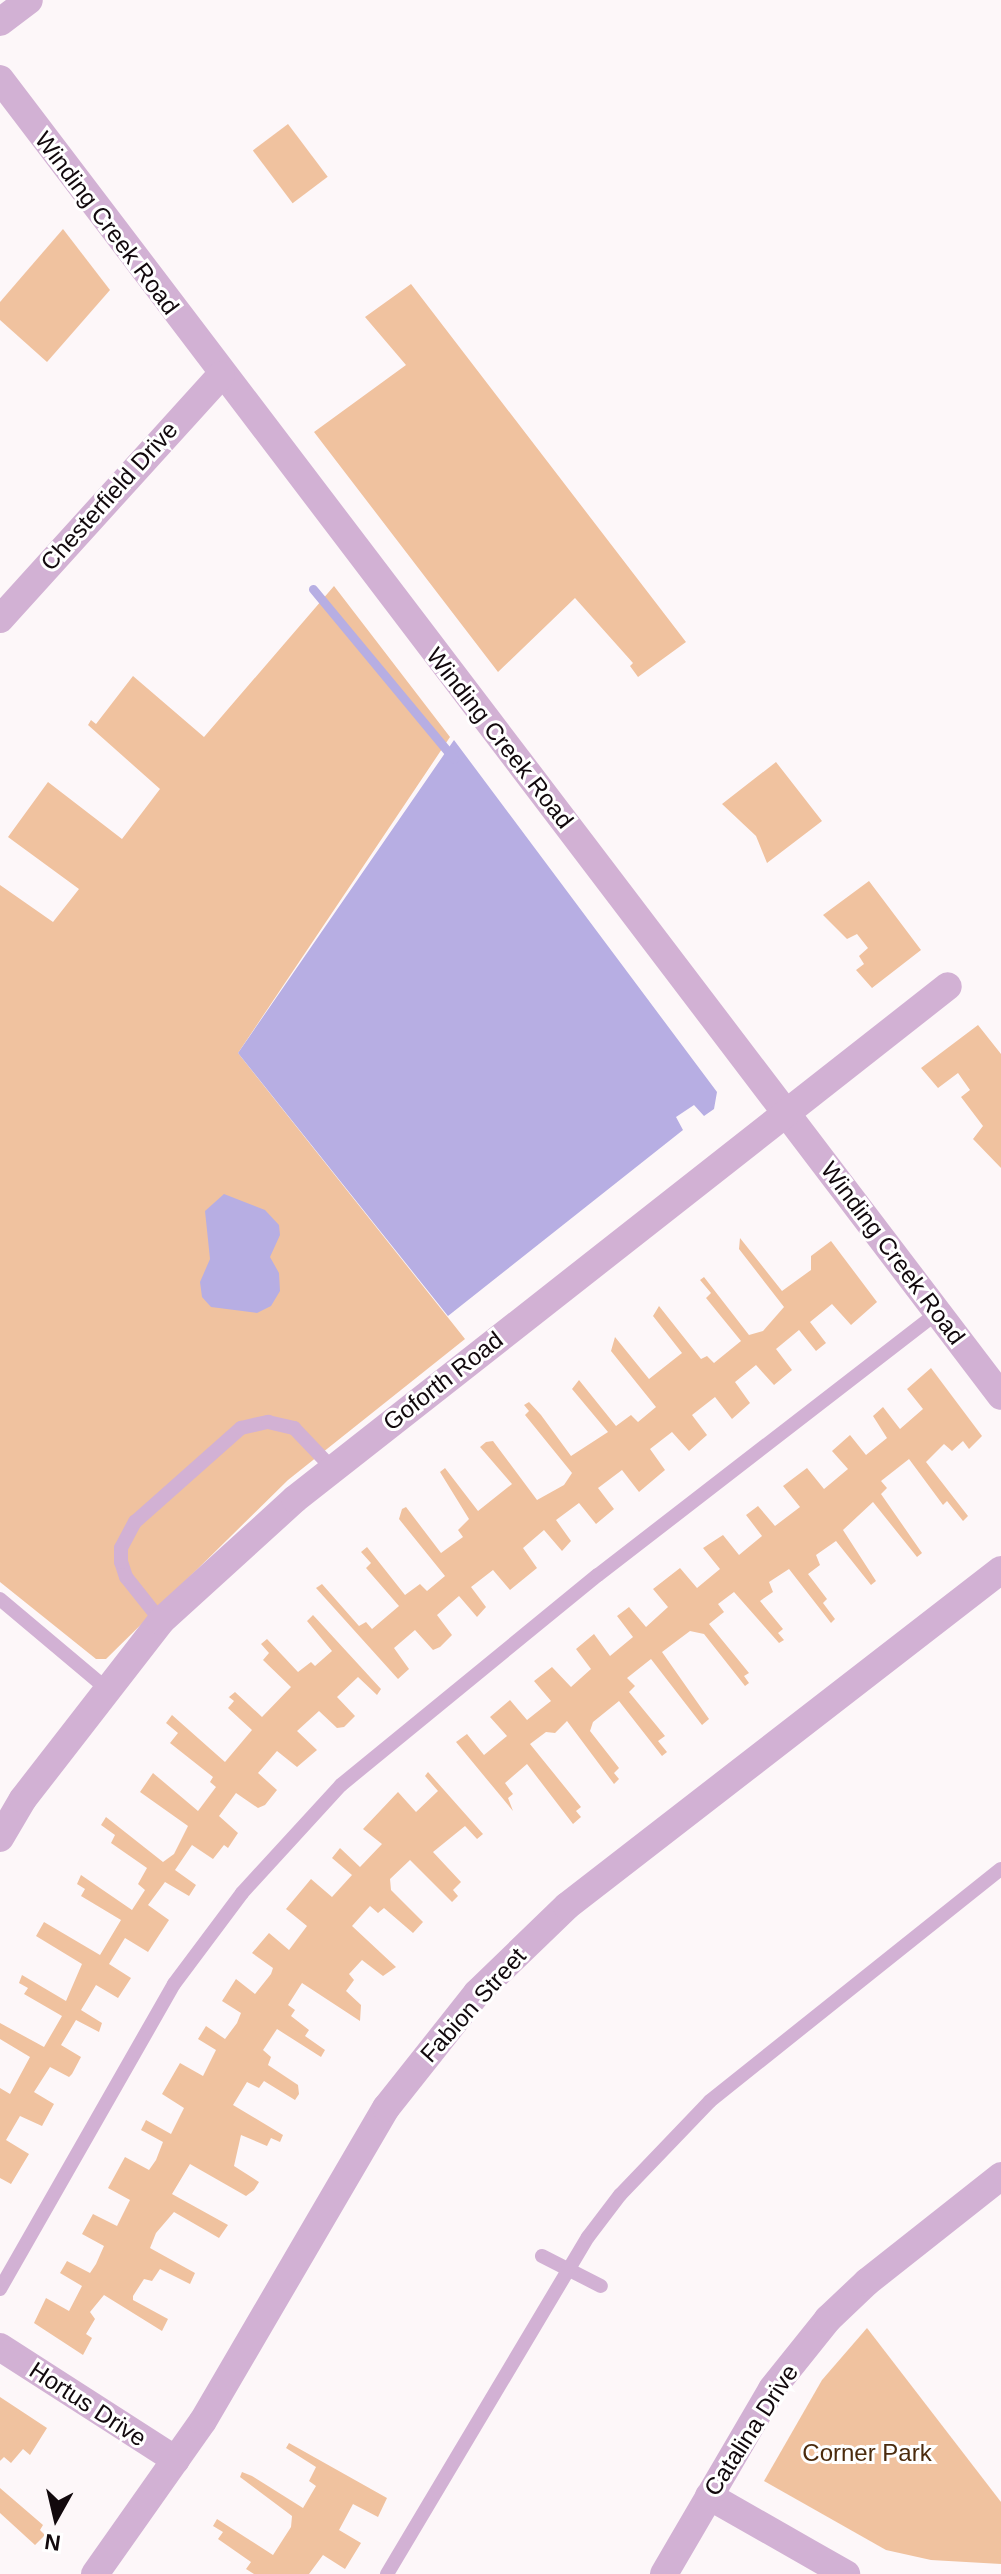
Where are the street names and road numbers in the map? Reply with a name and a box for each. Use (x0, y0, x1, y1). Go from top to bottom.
street label: Winding Creek Road (29, 126, 185, 320)
street label: Chesterfield Drive (34, 415, 184, 577)
street label: Winding Creek Road (420, 642, 580, 834)
street label: Winding Creek Road (815, 1156, 971, 1350)
street label: Goforth Road (377, 1325, 509, 1437)
street label: Fabion Street (414, 1942, 532, 2068)
street label: Hortus Drive (24, 2356, 152, 2452)
street label: Catalina Drive (698, 2359, 804, 2501)

